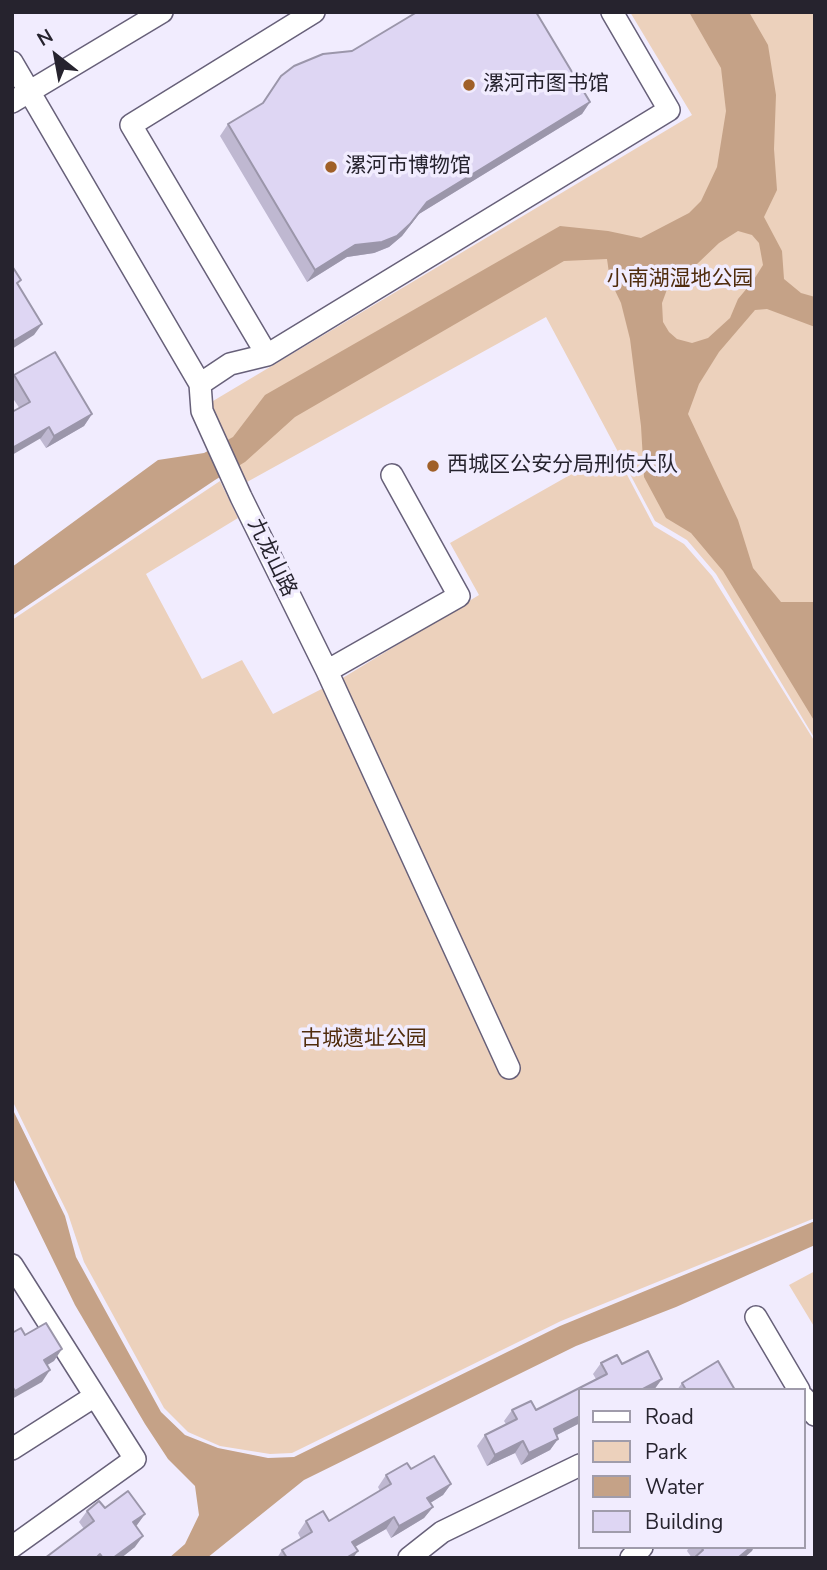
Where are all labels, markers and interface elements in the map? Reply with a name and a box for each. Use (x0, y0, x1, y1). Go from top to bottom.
north arrow (21, 21, 91, 91)
text: N (32, 23, 58, 53)
place label: 漯河市图书馆 (483, 72, 609, 98)
marker: 漯河市图书馆 (461, 77, 477, 93)
place label: 漯河市博物馆 (345, 154, 471, 180)
marker: 漯河市博物馆 (323, 159, 339, 175)
park label: 小南湖湿地公园 (607, 267, 753, 293)
place label: 西城区公安分局刑侦大队 (447, 453, 678, 479)
marker: 西城区公安分局刑侦大队 (425, 458, 441, 474)
street label: 九龙山路 (241, 515, 301, 601)
park label: 古城遗址公园 (301, 1027, 427, 1053)
legend (578, 1388, 806, 1549)
text: Road (645, 1403, 694, 1431)
text: Park (645, 1438, 687, 1466)
text: Water (645, 1473, 704, 1501)
text: Building (645, 1508, 723, 1536)

